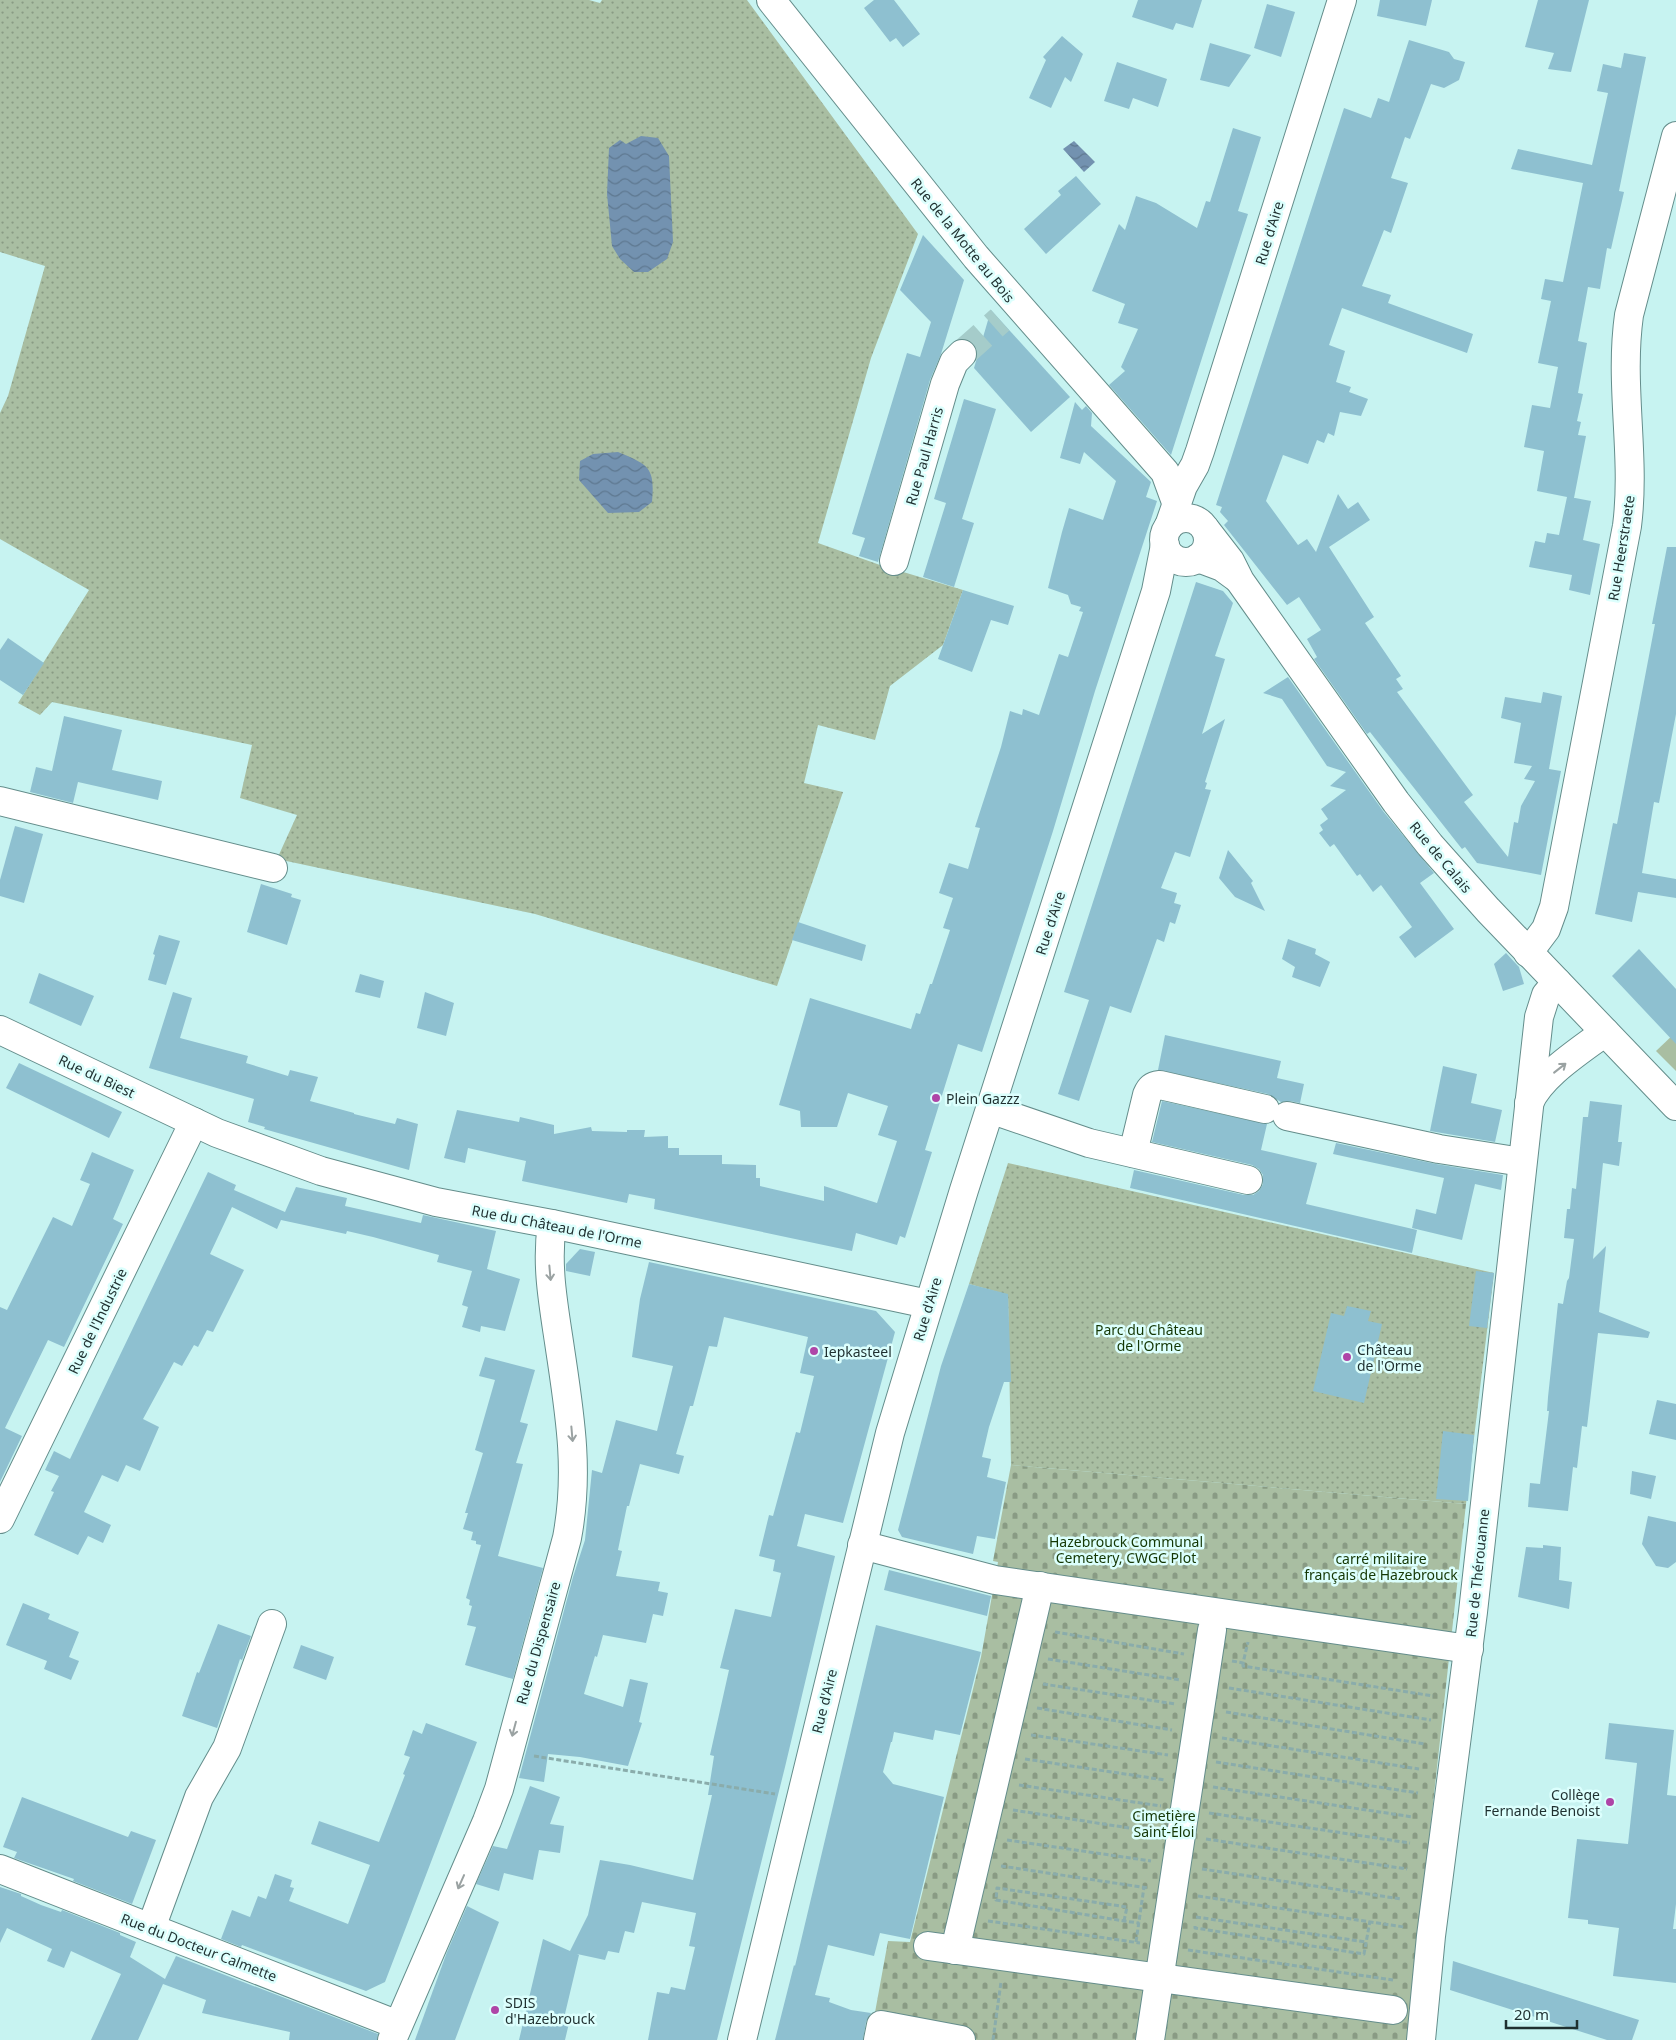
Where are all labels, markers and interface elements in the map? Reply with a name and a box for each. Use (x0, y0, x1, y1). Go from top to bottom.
street label: Rue de la Motte au Bois (907, 174, 1019, 306)
street label: Rue d'Aire (1250, 199, 1288, 267)
street label: Rue Paul Harris (901, 404, 947, 507)
street label: Rue Heerstraete (1603, 494, 1639, 602)
street label: Rue de Calais (1406, 817, 1477, 897)
street label: Rue d'Aire (1031, 889, 1069, 957)
street label: Rue du Biest (56, 1050, 138, 1102)
one-way arrow (1553, 1063, 1567, 1073)
place label: Plein Gazzz (946, 1089, 1020, 1108)
marker: Plein Gazzz (930, 1092, 942, 1104)
street label: Rue du Château de l'Orme (470, 1200, 644, 1252)
street label: Rue de l'Industrie (63, 1265, 131, 1377)
one-way arrow (545, 1265, 555, 1281)
street label: Rue d'Aire (908, 1275, 946, 1343)
park label: Parc du Château de l'Orme (1095, 1320, 1203, 1355)
place label: Château de l'Orme (1357, 1340, 1422, 1375)
place label: Iepkasteel (824, 1342, 892, 1361)
marker: Iepkasteel (808, 1345, 820, 1357)
marker: Château de l'Orme (1341, 1351, 1353, 1363)
one-way arrow (567, 1426, 577, 1442)
street label: Rue de Thérouanne (1461, 1508, 1493, 1638)
park label: Hazebrouck Communal Cemetery, CWGC Plot (1049, 1532, 1203, 1567)
park label: carré militaire français de Hazebrouck (1304, 1549, 1458, 1584)
street label: Rue du Dispensaire (511, 1579, 565, 1707)
street label: Rue d'Aire (807, 1667, 841, 1735)
one-way arrow (509, 1720, 519, 1736)
place label: Collège Fernande Benoist (1484, 1785, 1600, 1820)
marker: Collège Fernande Benoist (1604, 1796, 1616, 1808)
park label: Cimetière Saint-Éloi (1132, 1806, 1196, 1841)
one-way arrow (455, 1874, 465, 1889)
street label: Rue du Docteur Calmette (118, 1908, 280, 1986)
place label: SDIS d'Hazebrouck (505, 1993, 595, 2028)
scale bar (1506, 1998, 1577, 2030)
marker: SDIS d'Hazebrouck (489, 2004, 501, 2016)
text: 20 m (1514, 2004, 1549, 2024)

